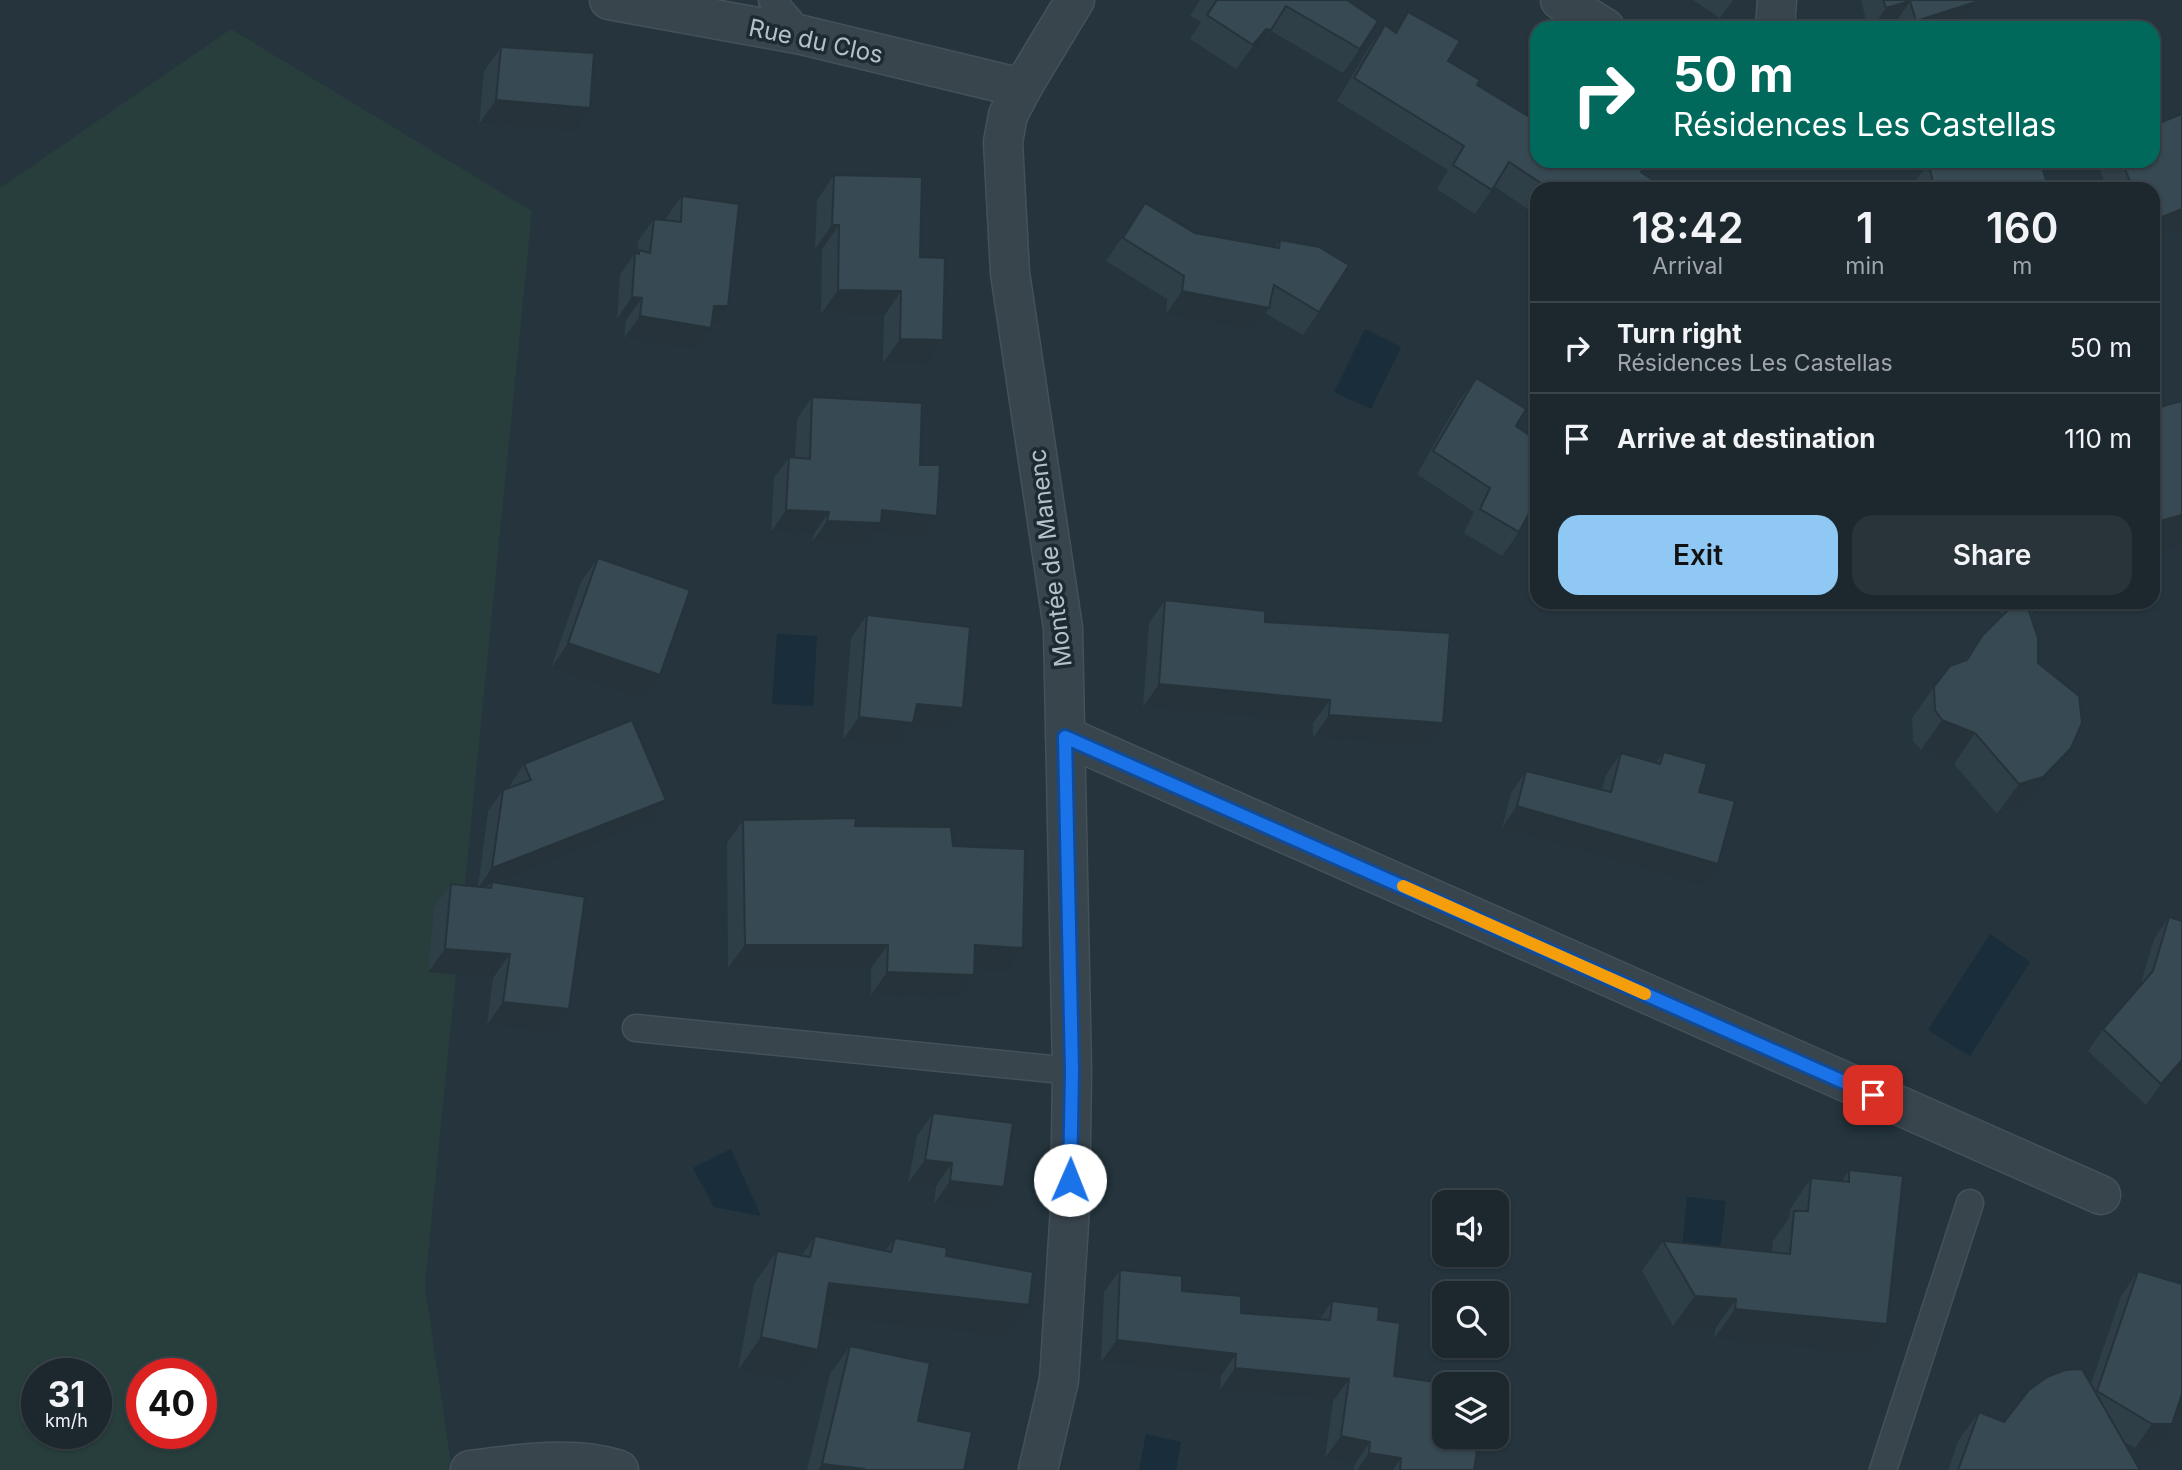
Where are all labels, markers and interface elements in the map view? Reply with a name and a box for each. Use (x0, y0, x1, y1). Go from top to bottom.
street label: Rue du Clos (746, 13, 886, 69)
text: 50 m (1673, 45, 1794, 104)
icon: right (1558, 49, 1649, 140)
text: Résidences Les Castellas (1673, 105, 2056, 144)
text: 18:42 (1632, 202, 1744, 253)
text: 1 (1856, 202, 1874, 253)
text: 160 (1986, 202, 2058, 253)
text: Arrival (1652, 252, 1723, 280)
text: min (1845, 252, 1885, 280)
text: m (2012, 252, 2032, 280)
text: Turn right (1617, 318, 1742, 349)
icon: right (1558, 329, 1596, 367)
text: 50 m (2070, 332, 2132, 363)
text: Résidences Les Castellas (1617, 349, 1893, 377)
icon: arrive (1558, 420, 1596, 458)
text: Arrive at destination (1617, 423, 1876, 454)
text: 110 m (2064, 423, 2132, 454)
street label: Montée de Manenc (1022, 447, 1078, 669)
button: Exit (1558, 515, 1838, 595)
button: Share (1852, 515, 2132, 595)
pin (1843, 1065, 1903, 1125)
icon: arrive (1854, 1076, 1892, 1114)
position arrow (1033, 1143, 1107, 1217)
map controls (1432, 1190, 1509, 1449)
button: sound (1432, 1190, 1509, 1267)
button: search (1432, 1281, 1509, 1358)
speed limit sign: 40 (126, 1358, 217, 1449)
button: layers (1432, 1372, 1509, 1449)
text: 31 (48, 1373, 85, 1415)
text: km/h (45, 1410, 88, 1431)

